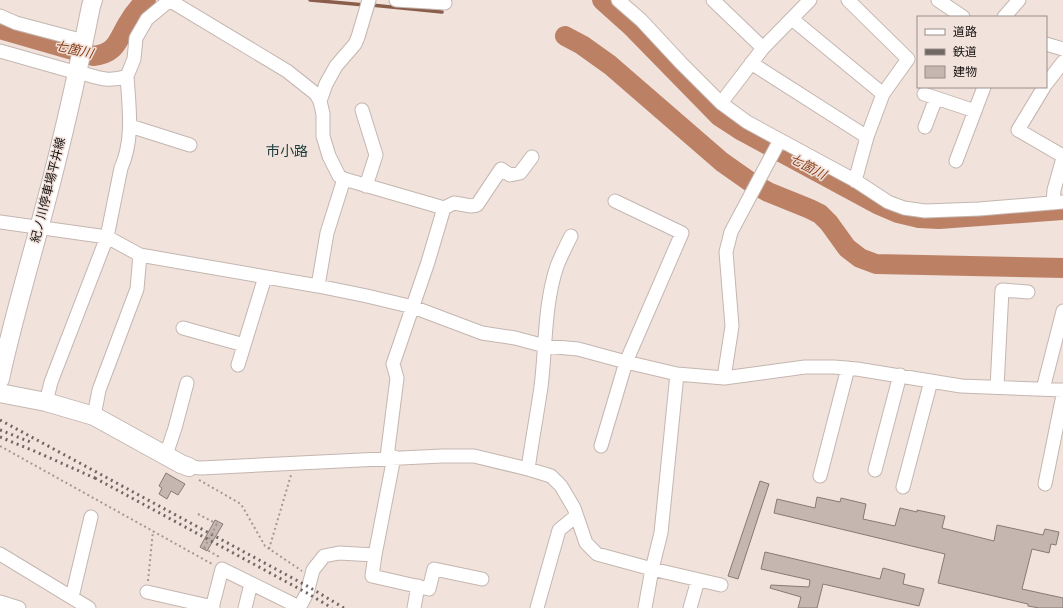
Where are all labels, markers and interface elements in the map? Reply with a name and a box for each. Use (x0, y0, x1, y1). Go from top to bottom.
legend (917, 16, 1047, 88)
text: 道路 (953, 23, 977, 40)
water label: 七箇川 (53, 36, 97, 63)
text: 鉄道 (953, 43, 977, 60)
text: 建物 (953, 63, 977, 80)
street label: 紀ノ川停車場平井線 (26, 135, 69, 244)
district label: 市小路 (266, 141, 308, 160)
water label: 七箇川 (787, 149, 831, 184)

